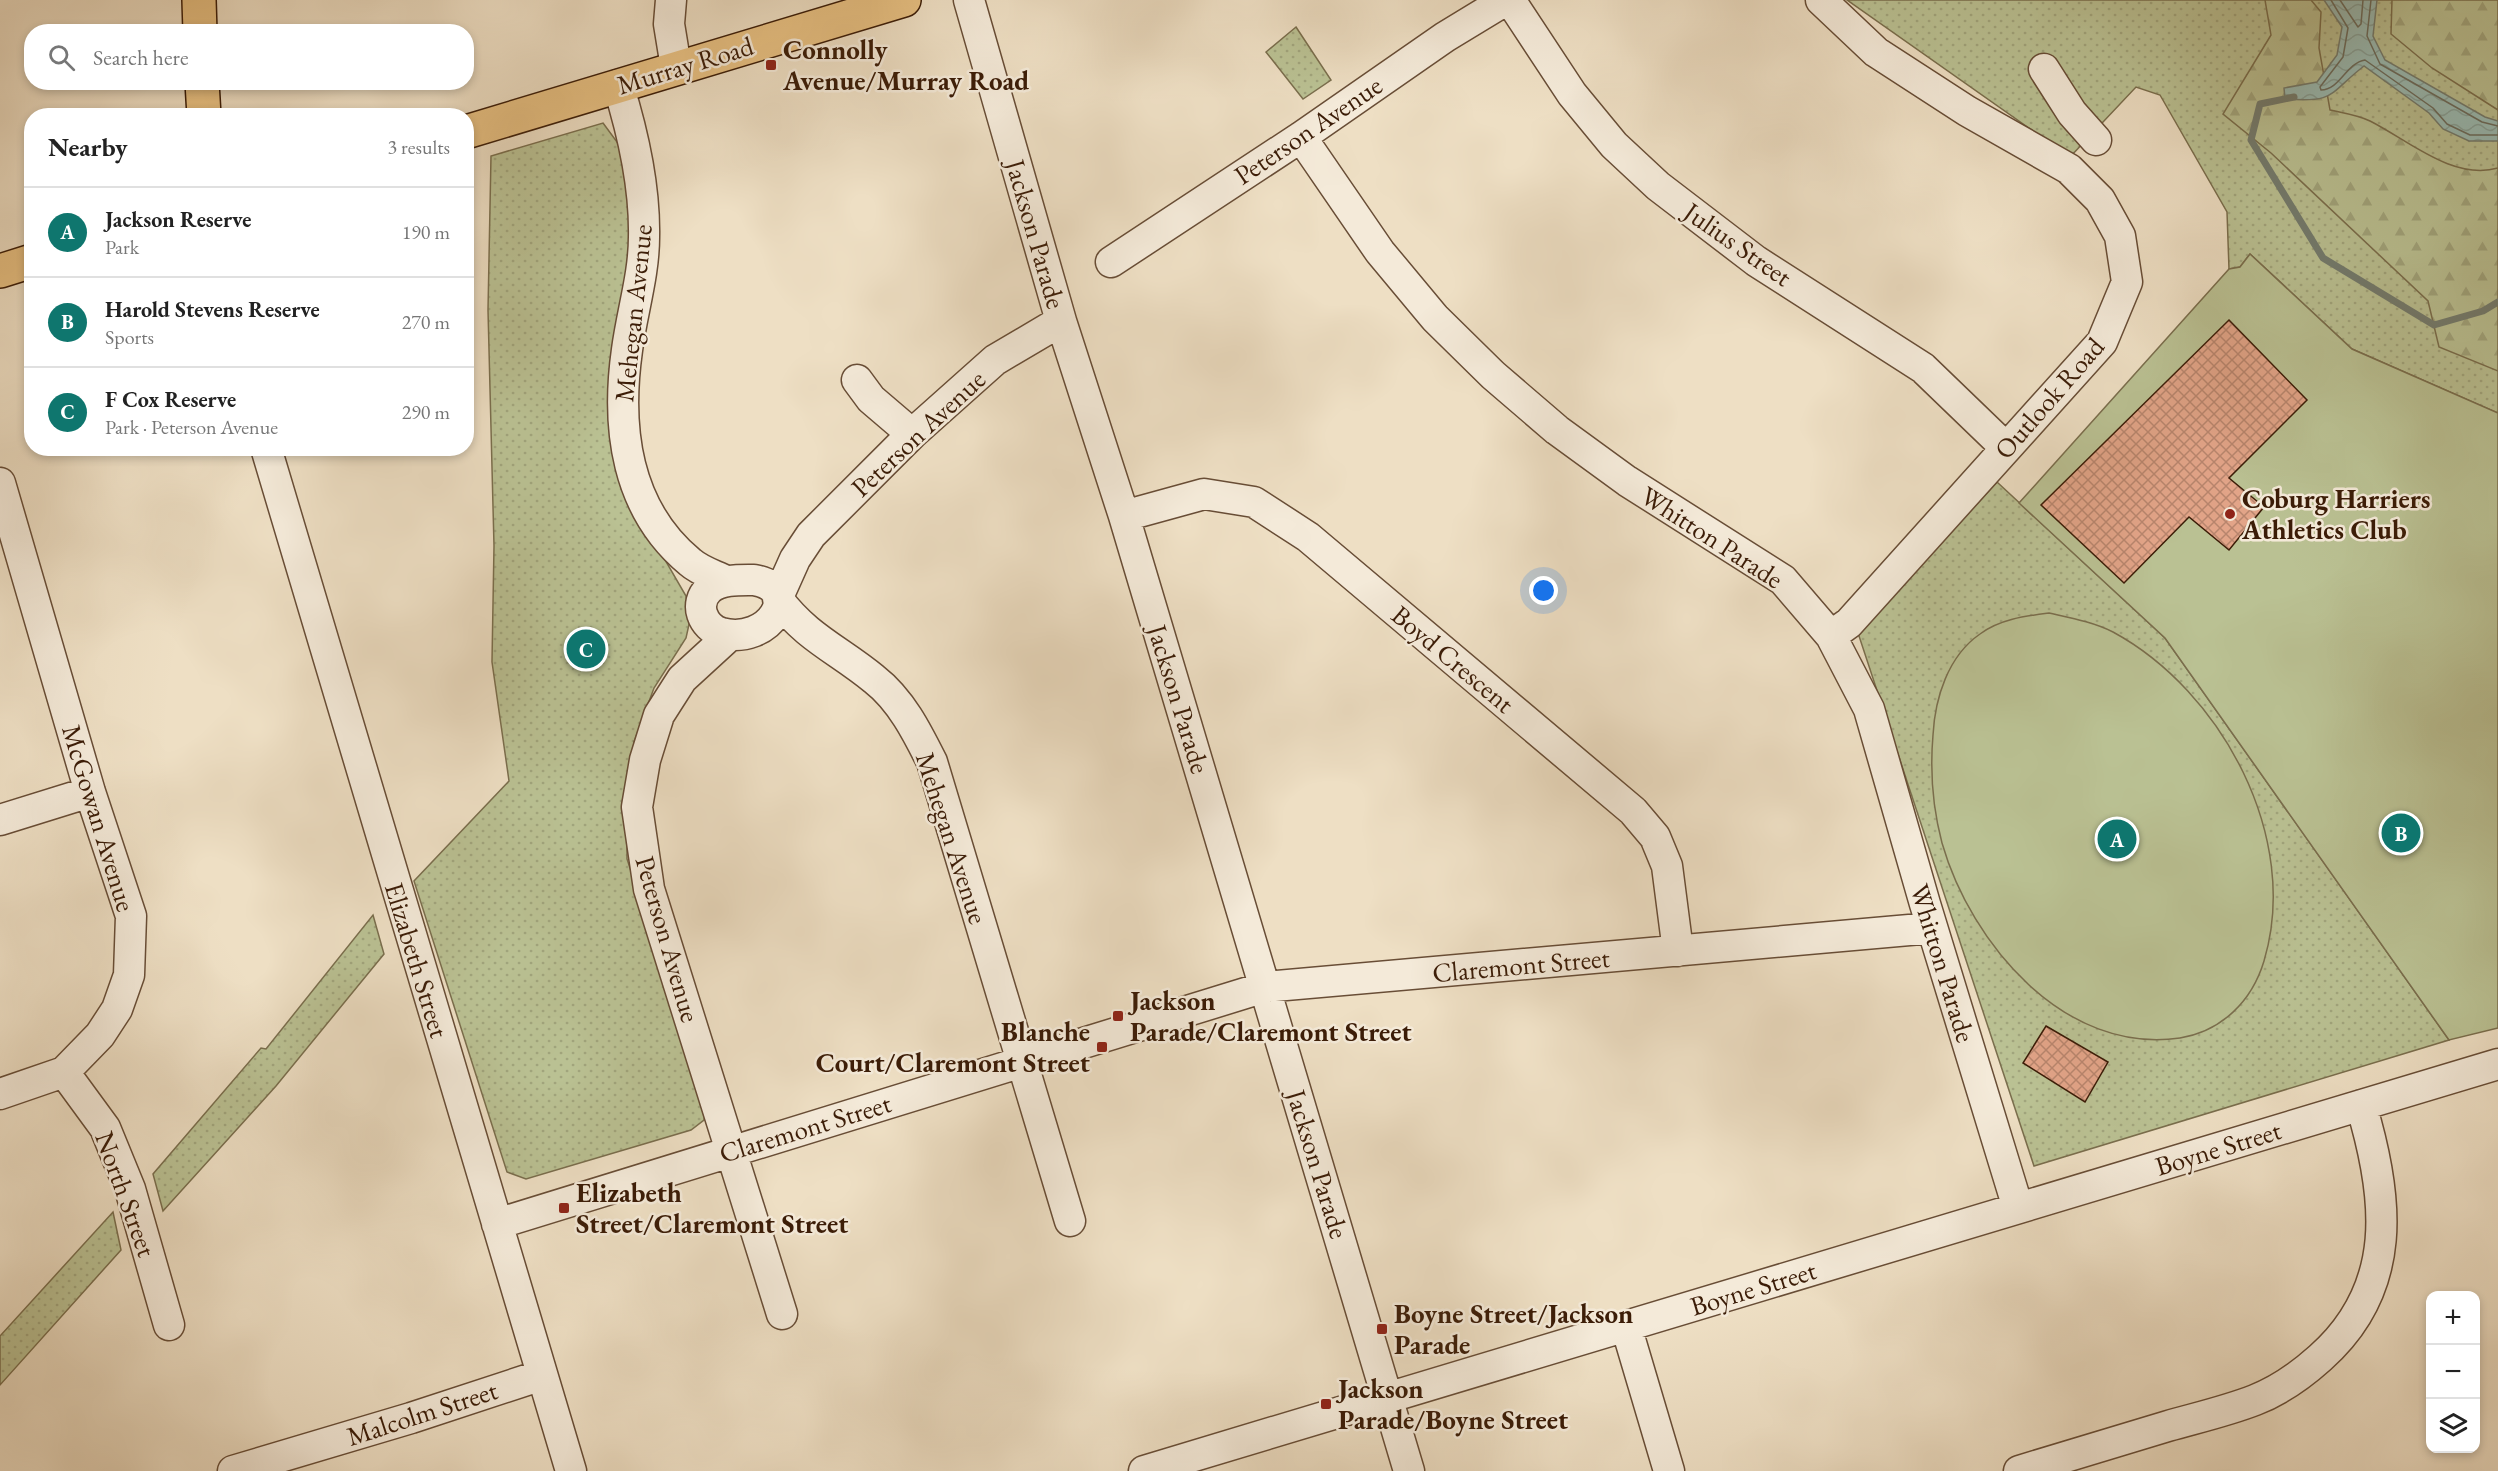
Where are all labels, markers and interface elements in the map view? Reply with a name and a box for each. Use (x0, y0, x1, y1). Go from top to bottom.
search box (24, 24, 474, 90)
street label: Murray Road (613, 28, 758, 102)
place label: Connolly Avenue/Murray Road (782, 32, 1029, 98)
icon: search (45, 41, 78, 74)
text: Search here (93, 43, 188, 72)
marker: Connolly Avenue/Murray Road (764, 58, 778, 72)
street label: Peterson Avenue (1227, 68, 1389, 192)
text: Nearby (48, 130, 128, 164)
text: 3 results (387, 134, 450, 160)
street label: Jackson Parade (997, 153, 1074, 313)
street label: Julius Street (1675, 193, 1799, 294)
text: Jackson Reserve (105, 205, 251, 234)
text: A (60, 219, 75, 245)
text: 190 m (402, 219, 450, 245)
street label: Mehegan Avenue (606, 222, 660, 404)
text: Park (105, 234, 139, 260)
text: Harold Stevens Reserve (105, 295, 320, 324)
text: B (61, 309, 74, 335)
text: 270 m (402, 309, 450, 335)
text: Sports (105, 324, 154, 350)
street label: Outlook Road (1986, 329, 2112, 466)
street label: Peterson Avenue (843, 362, 993, 504)
text: F Cox Reserve (105, 385, 236, 414)
text: C (60, 399, 75, 425)
text: 290 m (402, 399, 450, 425)
text: Park · Peterson Avenue (105, 414, 278, 440)
street label: Whitton Parade (1634, 478, 1790, 596)
place label: Coburg Harriers Athletics Club (2241, 481, 2431, 547)
marker: Coburg Harriers Athletics Club (2223, 507, 2237, 521)
your location (1529, 576, 1558, 605)
street label: Boyd Crescent (1384, 597, 1522, 721)
street label: Jackson Parade (1139, 618, 1218, 778)
pin: C (566, 626, 606, 672)
street label: McGowan Avenue (54, 720, 144, 916)
street label: Mehegan Avenue (908, 748, 996, 928)
pin: B (2382, 810, 2420, 856)
pin: A (2098, 816, 2136, 862)
street label: Peterson Avenue (628, 852, 708, 1026)
street label: Elizabeth Street (377, 878, 457, 1043)
street label: Whitton Parade (1902, 880, 1984, 1046)
street label: Claremont Street (1431, 940, 1612, 990)
place label: Jackson Parade/Claremont Street (1127, 983, 1412, 1049)
marker: Jackson Parade/Claremont Street (1111, 1009, 1125, 1023)
place label: Blanche Court/Claremont Street (816, 1014, 1090, 1080)
marker: Blanche Court/Claremont Street (1095, 1040, 1109, 1054)
street label: Jackson Parade (1278, 1083, 1357, 1243)
street label: Claremont Street (715, 1085, 896, 1171)
street label: Boyne Street (2151, 1112, 2286, 1184)
street label: North Street (87, 1127, 165, 1262)
place label: Elizabeth Street/Claremont Street (576, 1175, 848, 1241)
marker: Elizabeth Street/Claremont Street (557, 1201, 571, 1215)
street label: Boyne Street (1686, 1252, 1821, 1324)
map controls (2426, 1291, 2480, 1453)
button: + (2426, 1291, 2480, 1345)
place label: Boyne Street/Jackson Parade (1394, 1296, 1633, 1362)
marker: Boyne Street/Jackson Parade (1375, 1322, 1389, 1336)
button: − (2426, 1345, 2480, 1399)
place label: Jackson Parade/Boyne Street (1335, 1371, 1568, 1437)
street label: Malcolm Street (342, 1372, 502, 1454)
marker: Jackson Parade/Boyne Street (1319, 1397, 1333, 1411)
button: layers (2426, 1399, 2480, 1453)

